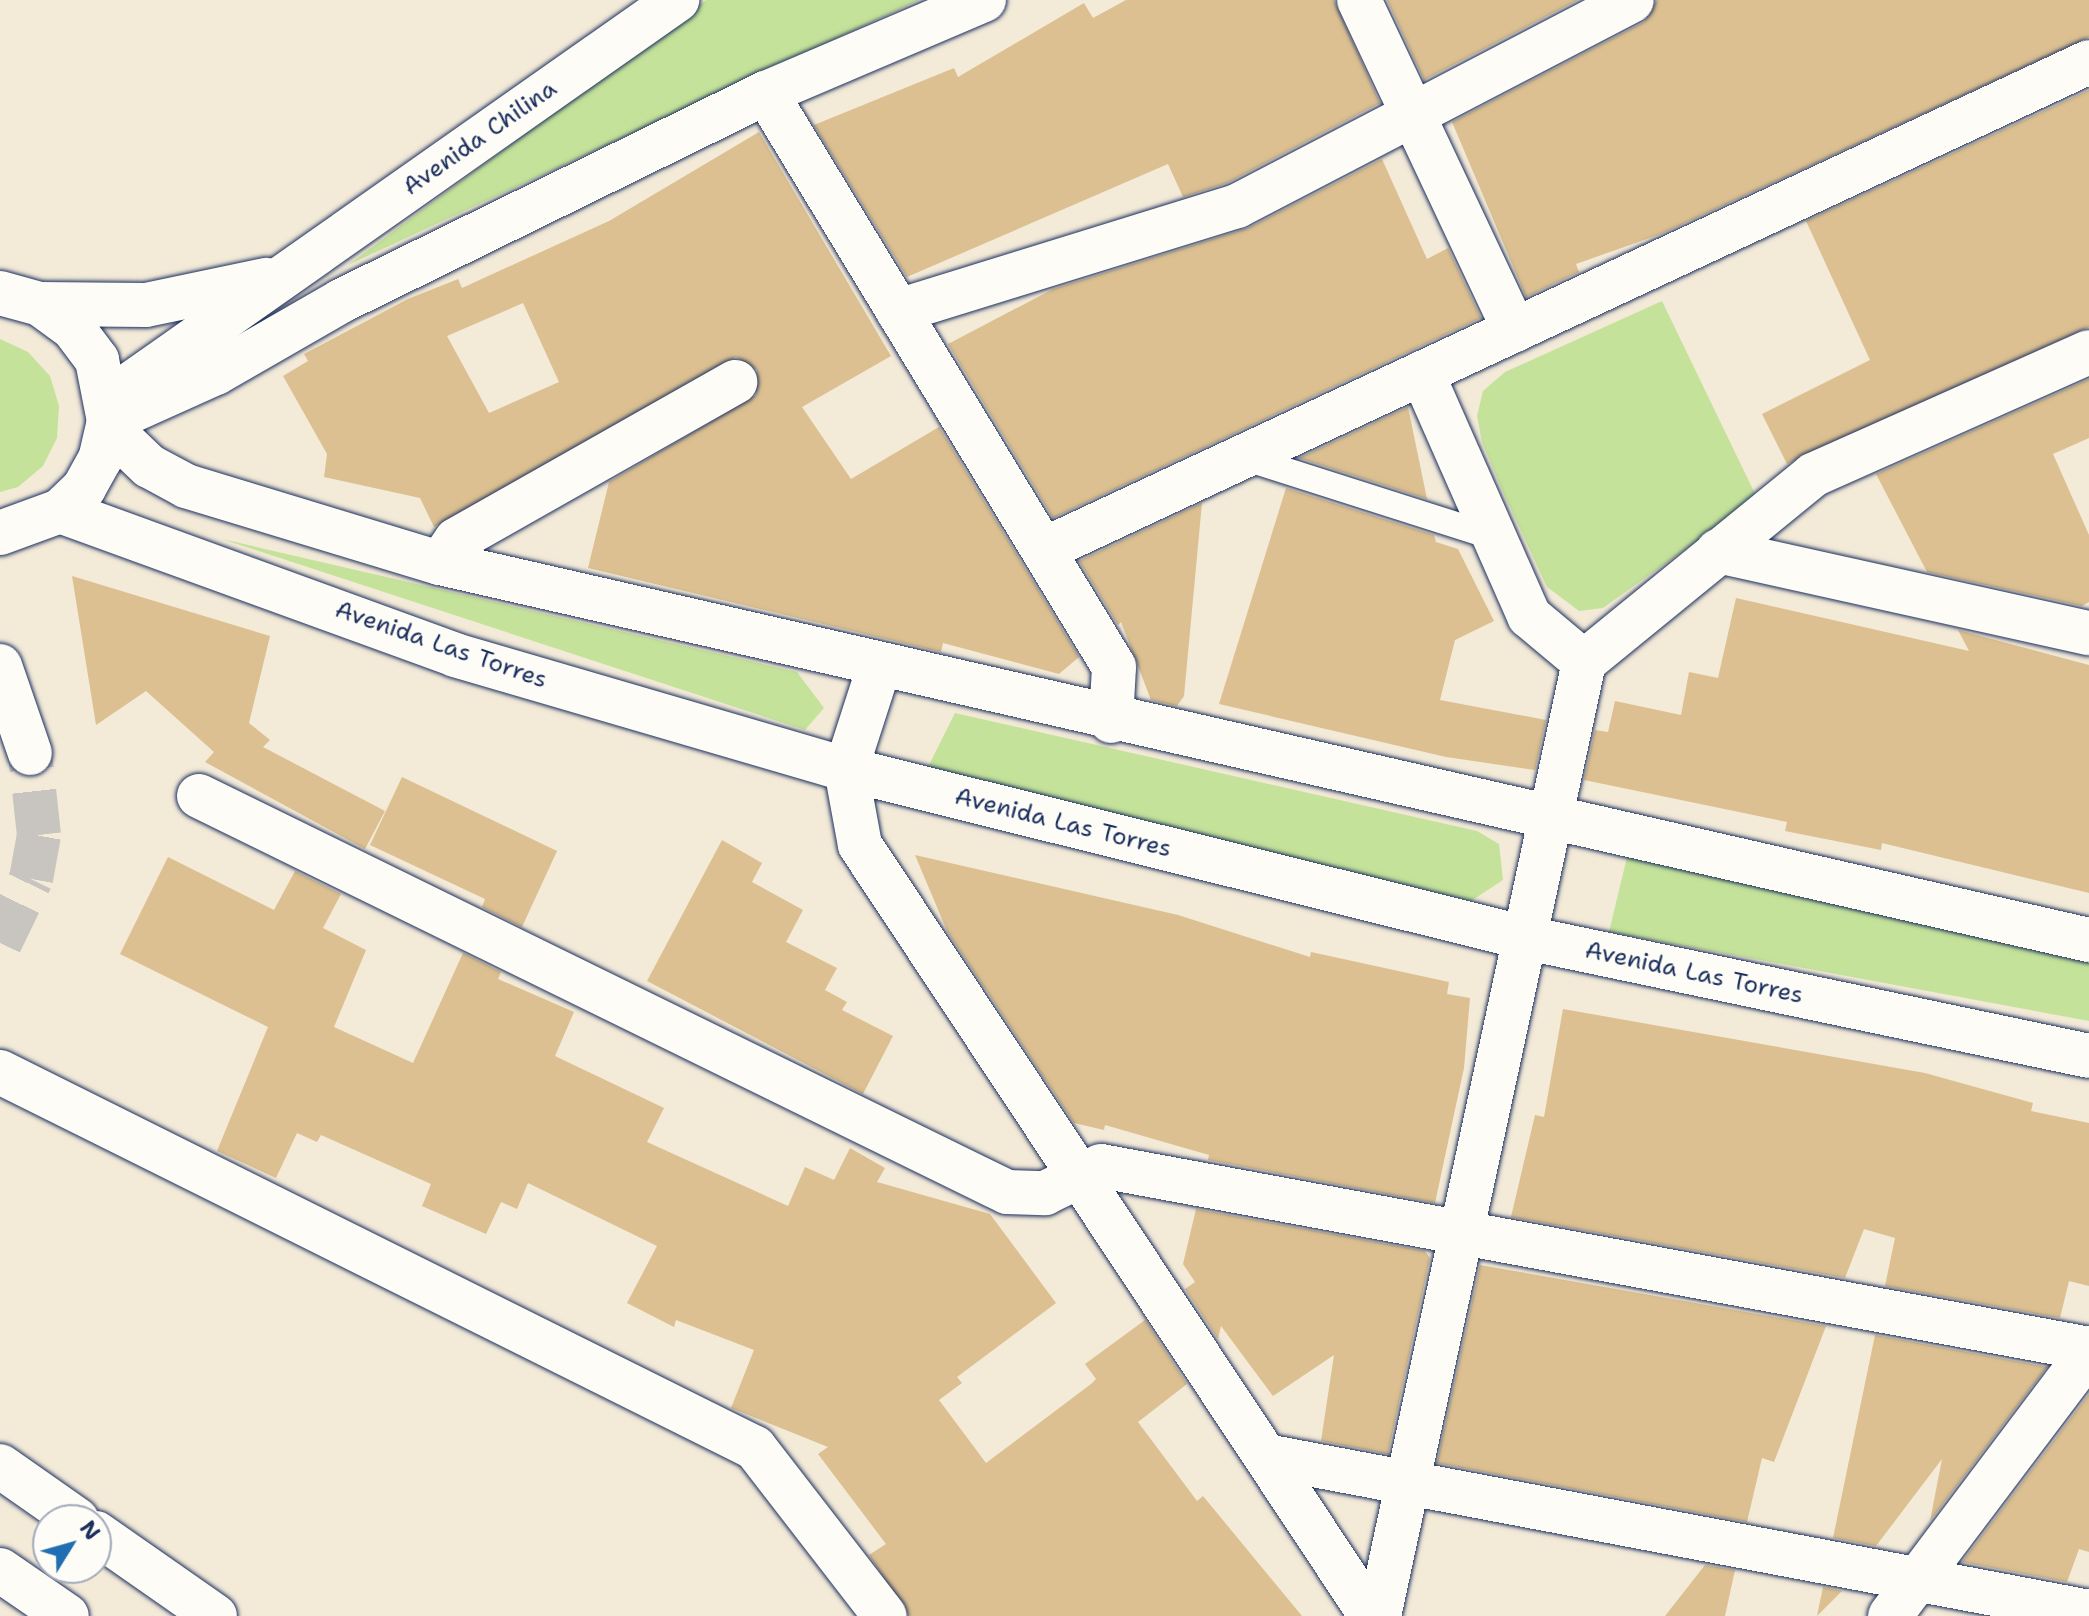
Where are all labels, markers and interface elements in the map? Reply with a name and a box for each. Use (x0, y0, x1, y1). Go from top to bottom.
street label: Avenida Chilina (398, 74, 562, 202)
street label: Avenida Las Torres (331, 595, 551, 695)
street label: Avenida Las Torres (952, 782, 1174, 864)
street label: Avenida Las Torres (1582, 936, 1806, 1010)
north arrow (32, 1504, 112, 1584)
text: N (73, 1515, 107, 1546)

